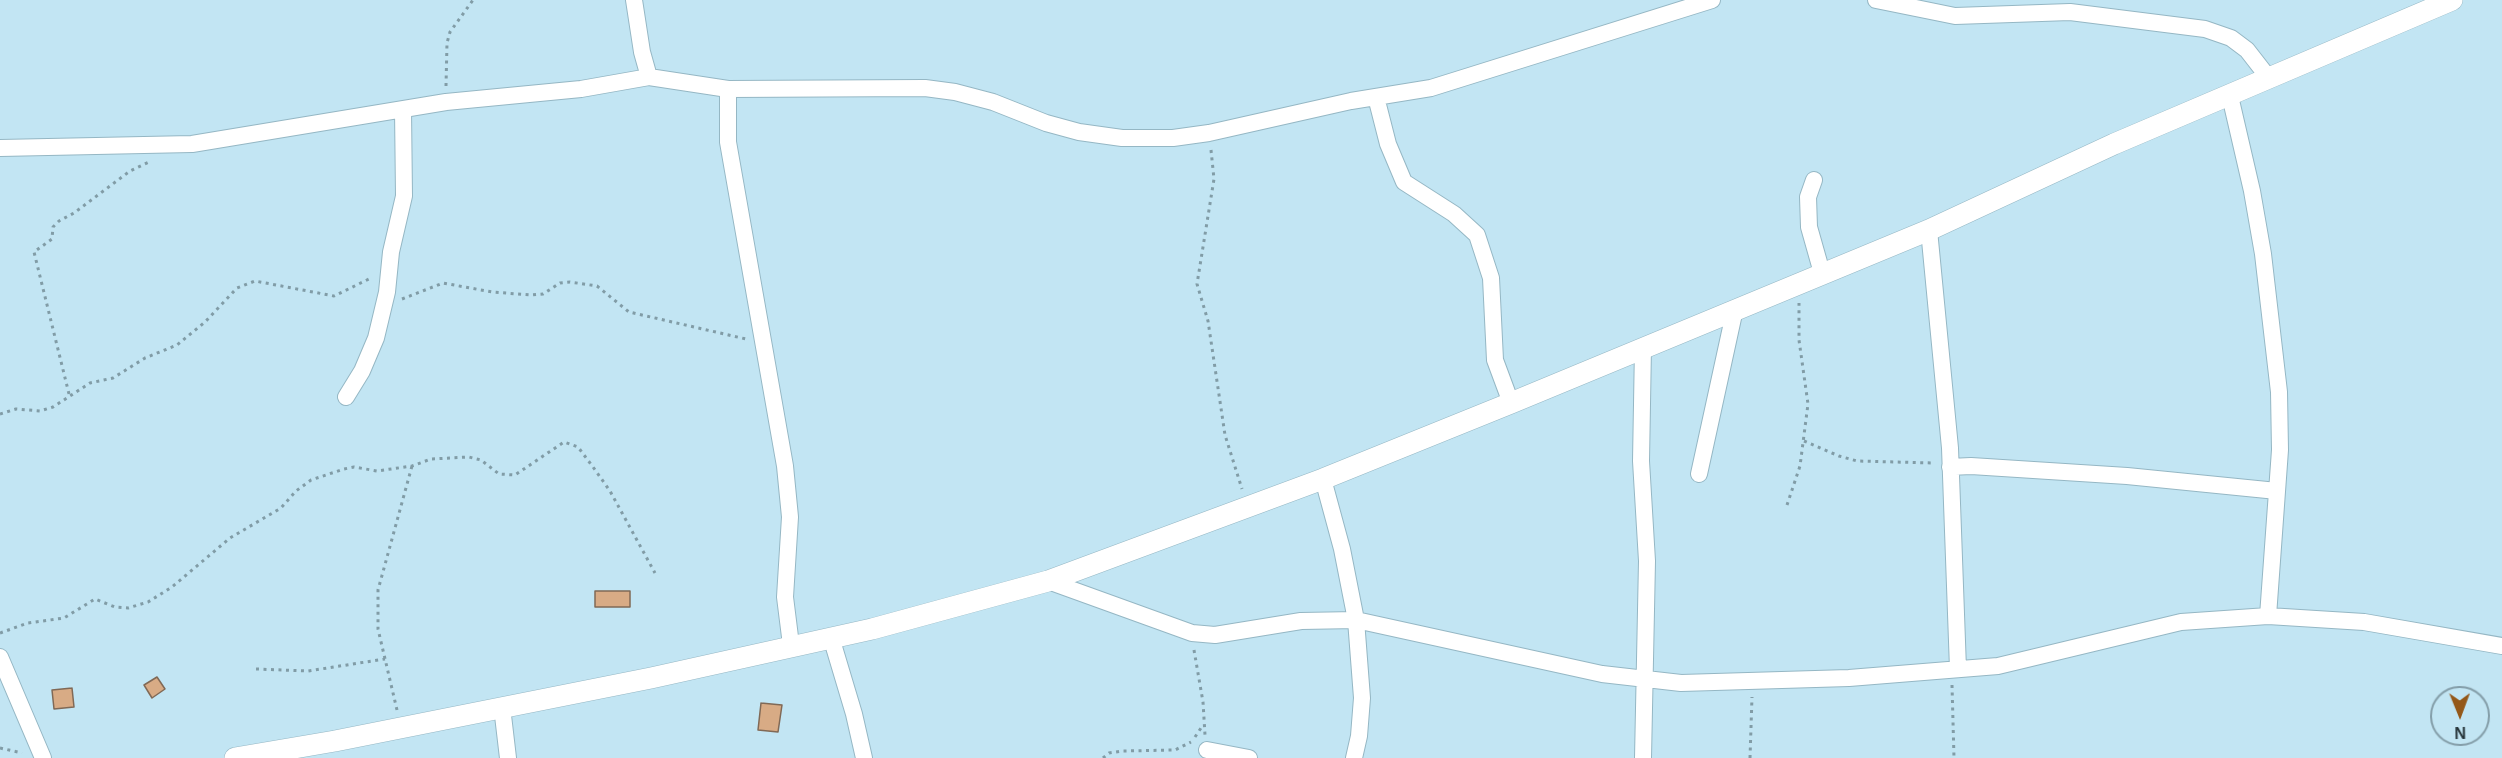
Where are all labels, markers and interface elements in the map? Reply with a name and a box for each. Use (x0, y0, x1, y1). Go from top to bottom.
north arrow (2430, 686, 2490, 746)
text: N (2454, 724, 2466, 741)

